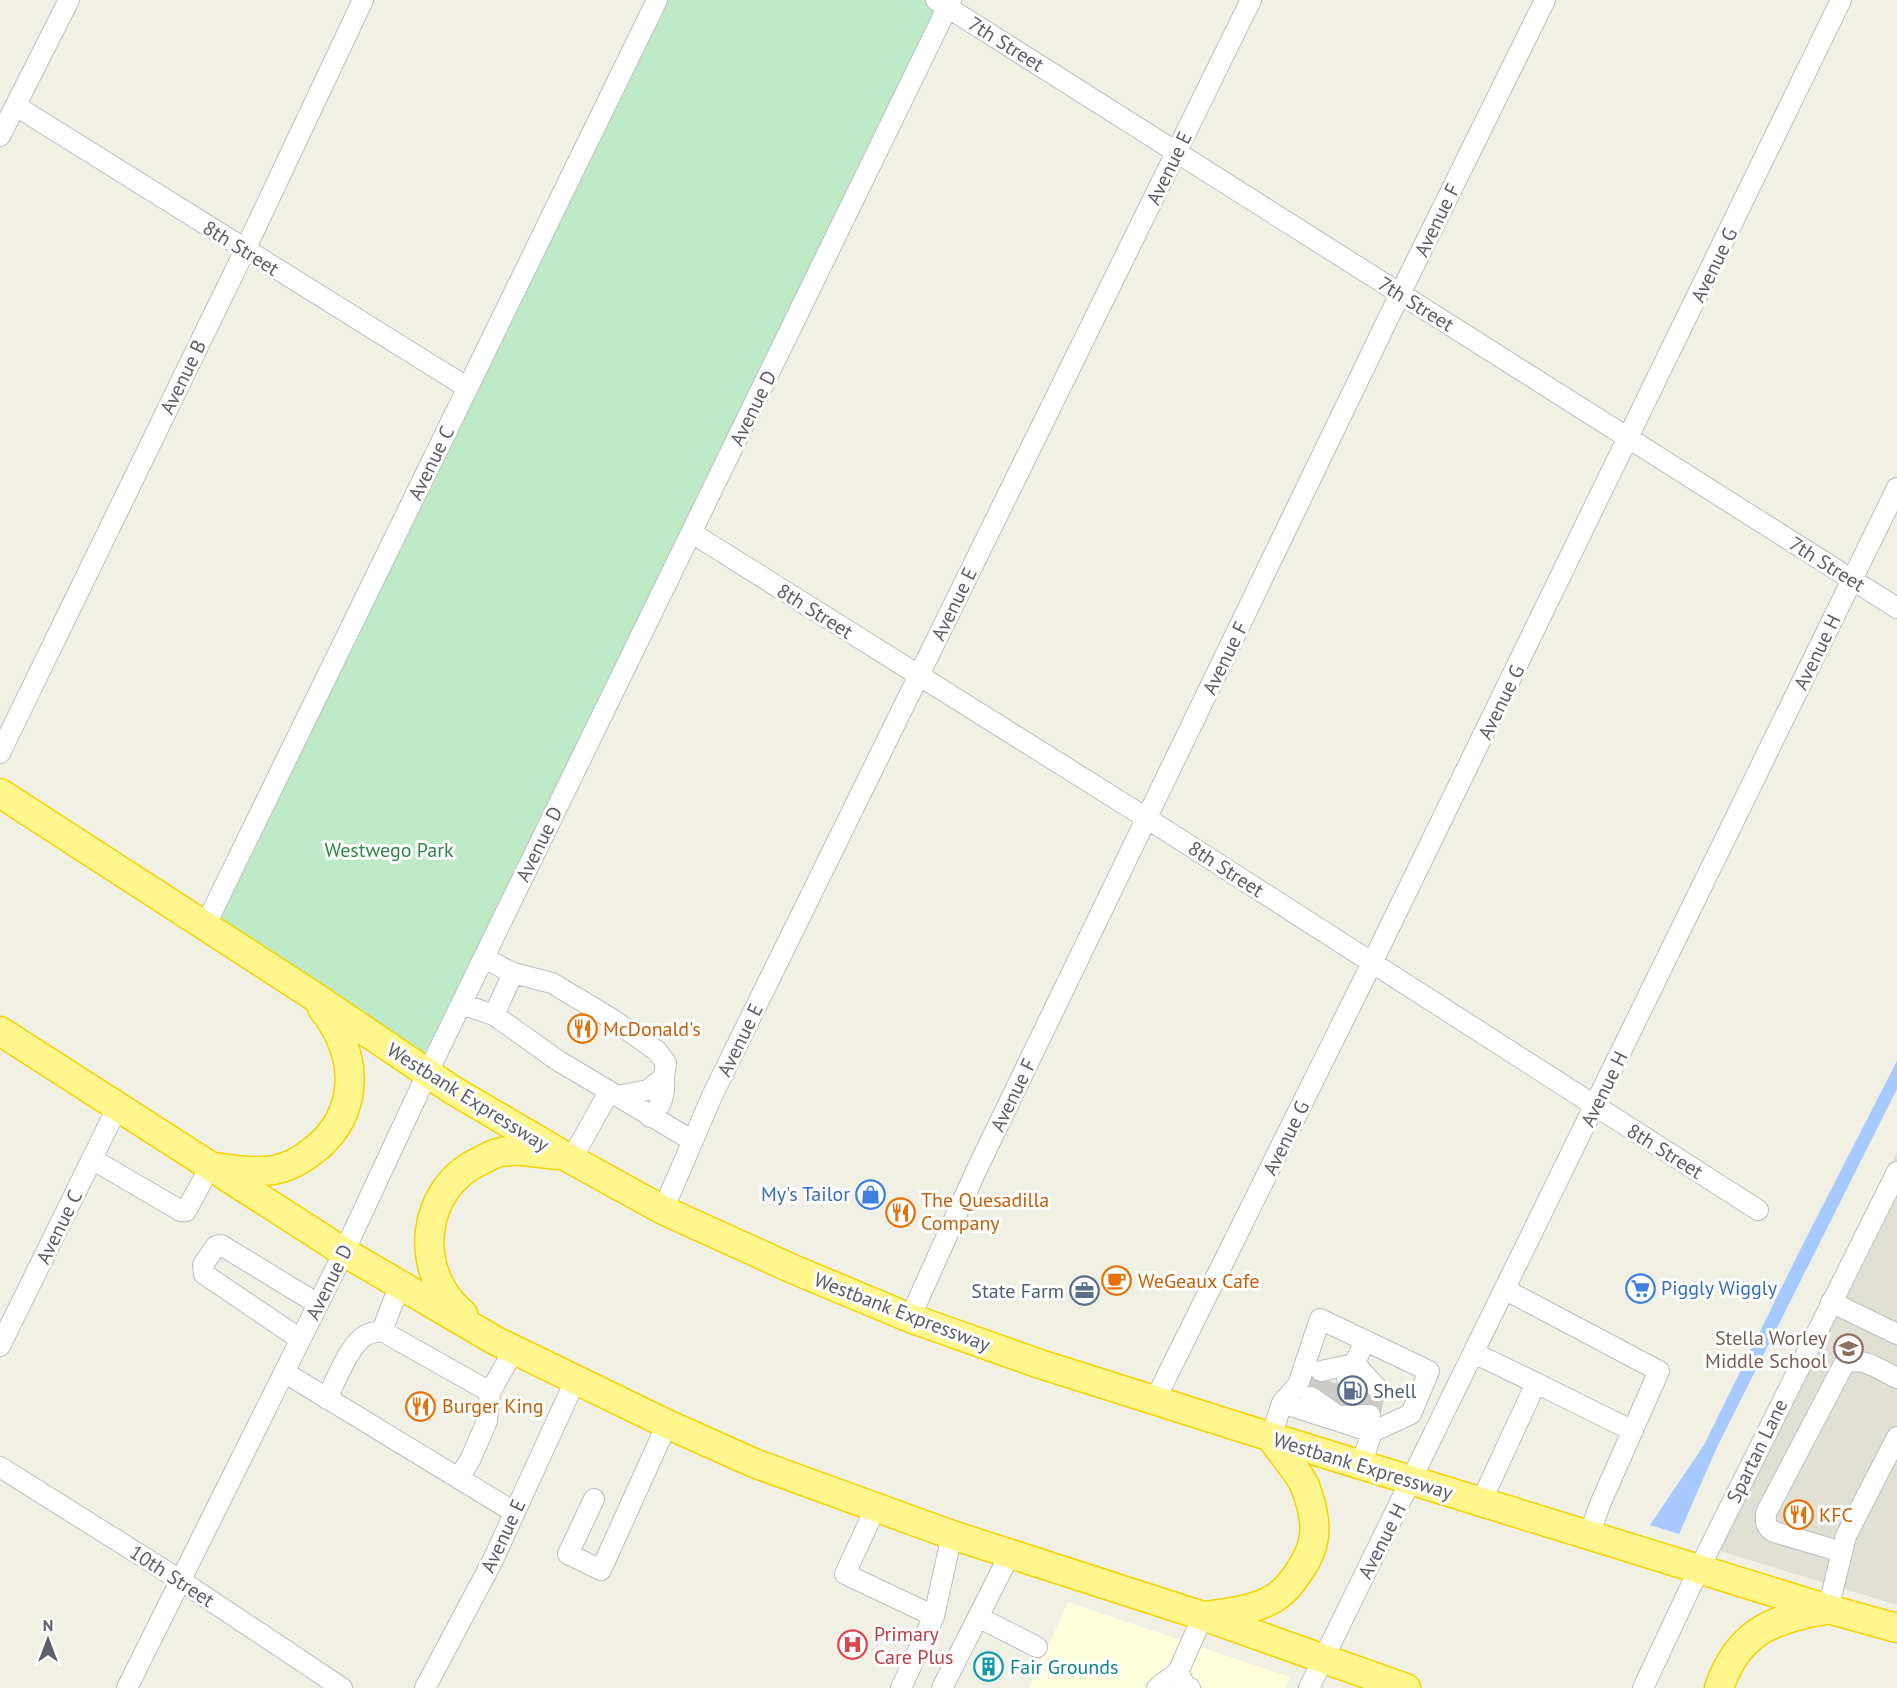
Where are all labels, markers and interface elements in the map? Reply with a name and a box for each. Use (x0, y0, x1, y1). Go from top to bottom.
street label: 7th Street (963, 11, 1049, 78)
street label: Avenue E (1140, 127, 1198, 209)
street label: Avenue F (1408, 179, 1466, 261)
street label: 8th Street (198, 214, 284, 282)
street label: Avenue G (1685, 223, 1743, 307)
street label: 7th Street (1373, 271, 1459, 338)
street label: Avenue B (154, 336, 212, 418)
street label: Avenue D (724, 366, 782, 450)
street label: Avenue C (402, 422, 460, 504)
street label: 7th Street (1784, 531, 1870, 598)
street label: Avenue E (925, 563, 983, 645)
street label: 8th Street (772, 577, 858, 645)
street label: Avenue H (1788, 610, 1846, 694)
street label: Avenue F (1196, 617, 1254, 699)
street label: Avenue G (1472, 660, 1530, 744)
street label: Avenue D (510, 802, 568, 886)
street label: 8th Street (1183, 835, 1269, 903)
park label: Westwego Park (324, 837, 454, 863)
street label: Avenue E (711, 999, 769, 1081)
restaurant icon: McDonald's (566, 1013, 598, 1045)
place label: McDonald's (603, 1016, 701, 1042)
street label: Westbank Expressway (382, 1037, 555, 1158)
street label: Avenue H (1575, 1047, 1633, 1131)
street label: Avenue F (984, 1054, 1042, 1136)
street label: Avenue G (1257, 1096, 1315, 1180)
street label: 8th Street (1622, 1117, 1708, 1185)
shop icon: My's Tailor (855, 1178, 887, 1210)
place label: My's Tailor (761, 1181, 850, 1207)
street label: Avenue C (30, 1186, 88, 1268)
place label: The Quesadilla Company (921, 1187, 1049, 1236)
restaurant icon: The Quesadilla Company (884, 1196, 916, 1228)
street label: Avenue D (300, 1240, 358, 1324)
cafe icon: WeGeaux Cafe (1101, 1265, 1133, 1297)
street label: Westbank Expressway (810, 1266, 994, 1358)
place label: WeGeaux Cafe (1138, 1268, 1259, 1294)
supermarket icon: Piggly Wiggly (1624, 1272, 1656, 1304)
office icon: State Farm (1069, 1275, 1101, 1307)
place label: Piggly Wiggly (1661, 1275, 1778, 1301)
place label: State Farm (971, 1278, 1064, 1304)
place label: Stella Worley Middle School (1705, 1325, 1828, 1374)
school or university icon: Stella Worley Middle School (1832, 1333, 1864, 1365)
fuel station icon: Shell (1336, 1375, 1368, 1407)
place label: Shell (1373, 1378, 1417, 1404)
restaurant icon: Burger King (405, 1390, 437, 1422)
place label: Burger King (442, 1393, 544, 1419)
street label: Spartan Lane (1721, 1395, 1793, 1507)
street label: Westbank Expressway (1270, 1426, 1457, 1506)
street label: Avenue E (475, 1495, 531, 1577)
street label: Avenue H (1352, 1499, 1412, 1583)
restaurant icon: KFC (1782, 1499, 1814, 1531)
place label: KFC (1819, 1502, 1853, 1528)
street label: 10th Street (125, 1539, 219, 1613)
north arrow (18, 1610, 78, 1670)
text: N (43, 1615, 53, 1635)
place label: Primary Care Plus (874, 1621, 954, 1670)
hospital icon: Primary Care Plus (837, 1629, 869, 1661)
building icon: Fair Grounds (973, 1651, 1005, 1683)
place label: Fair Grounds (1010, 1654, 1118, 1680)

